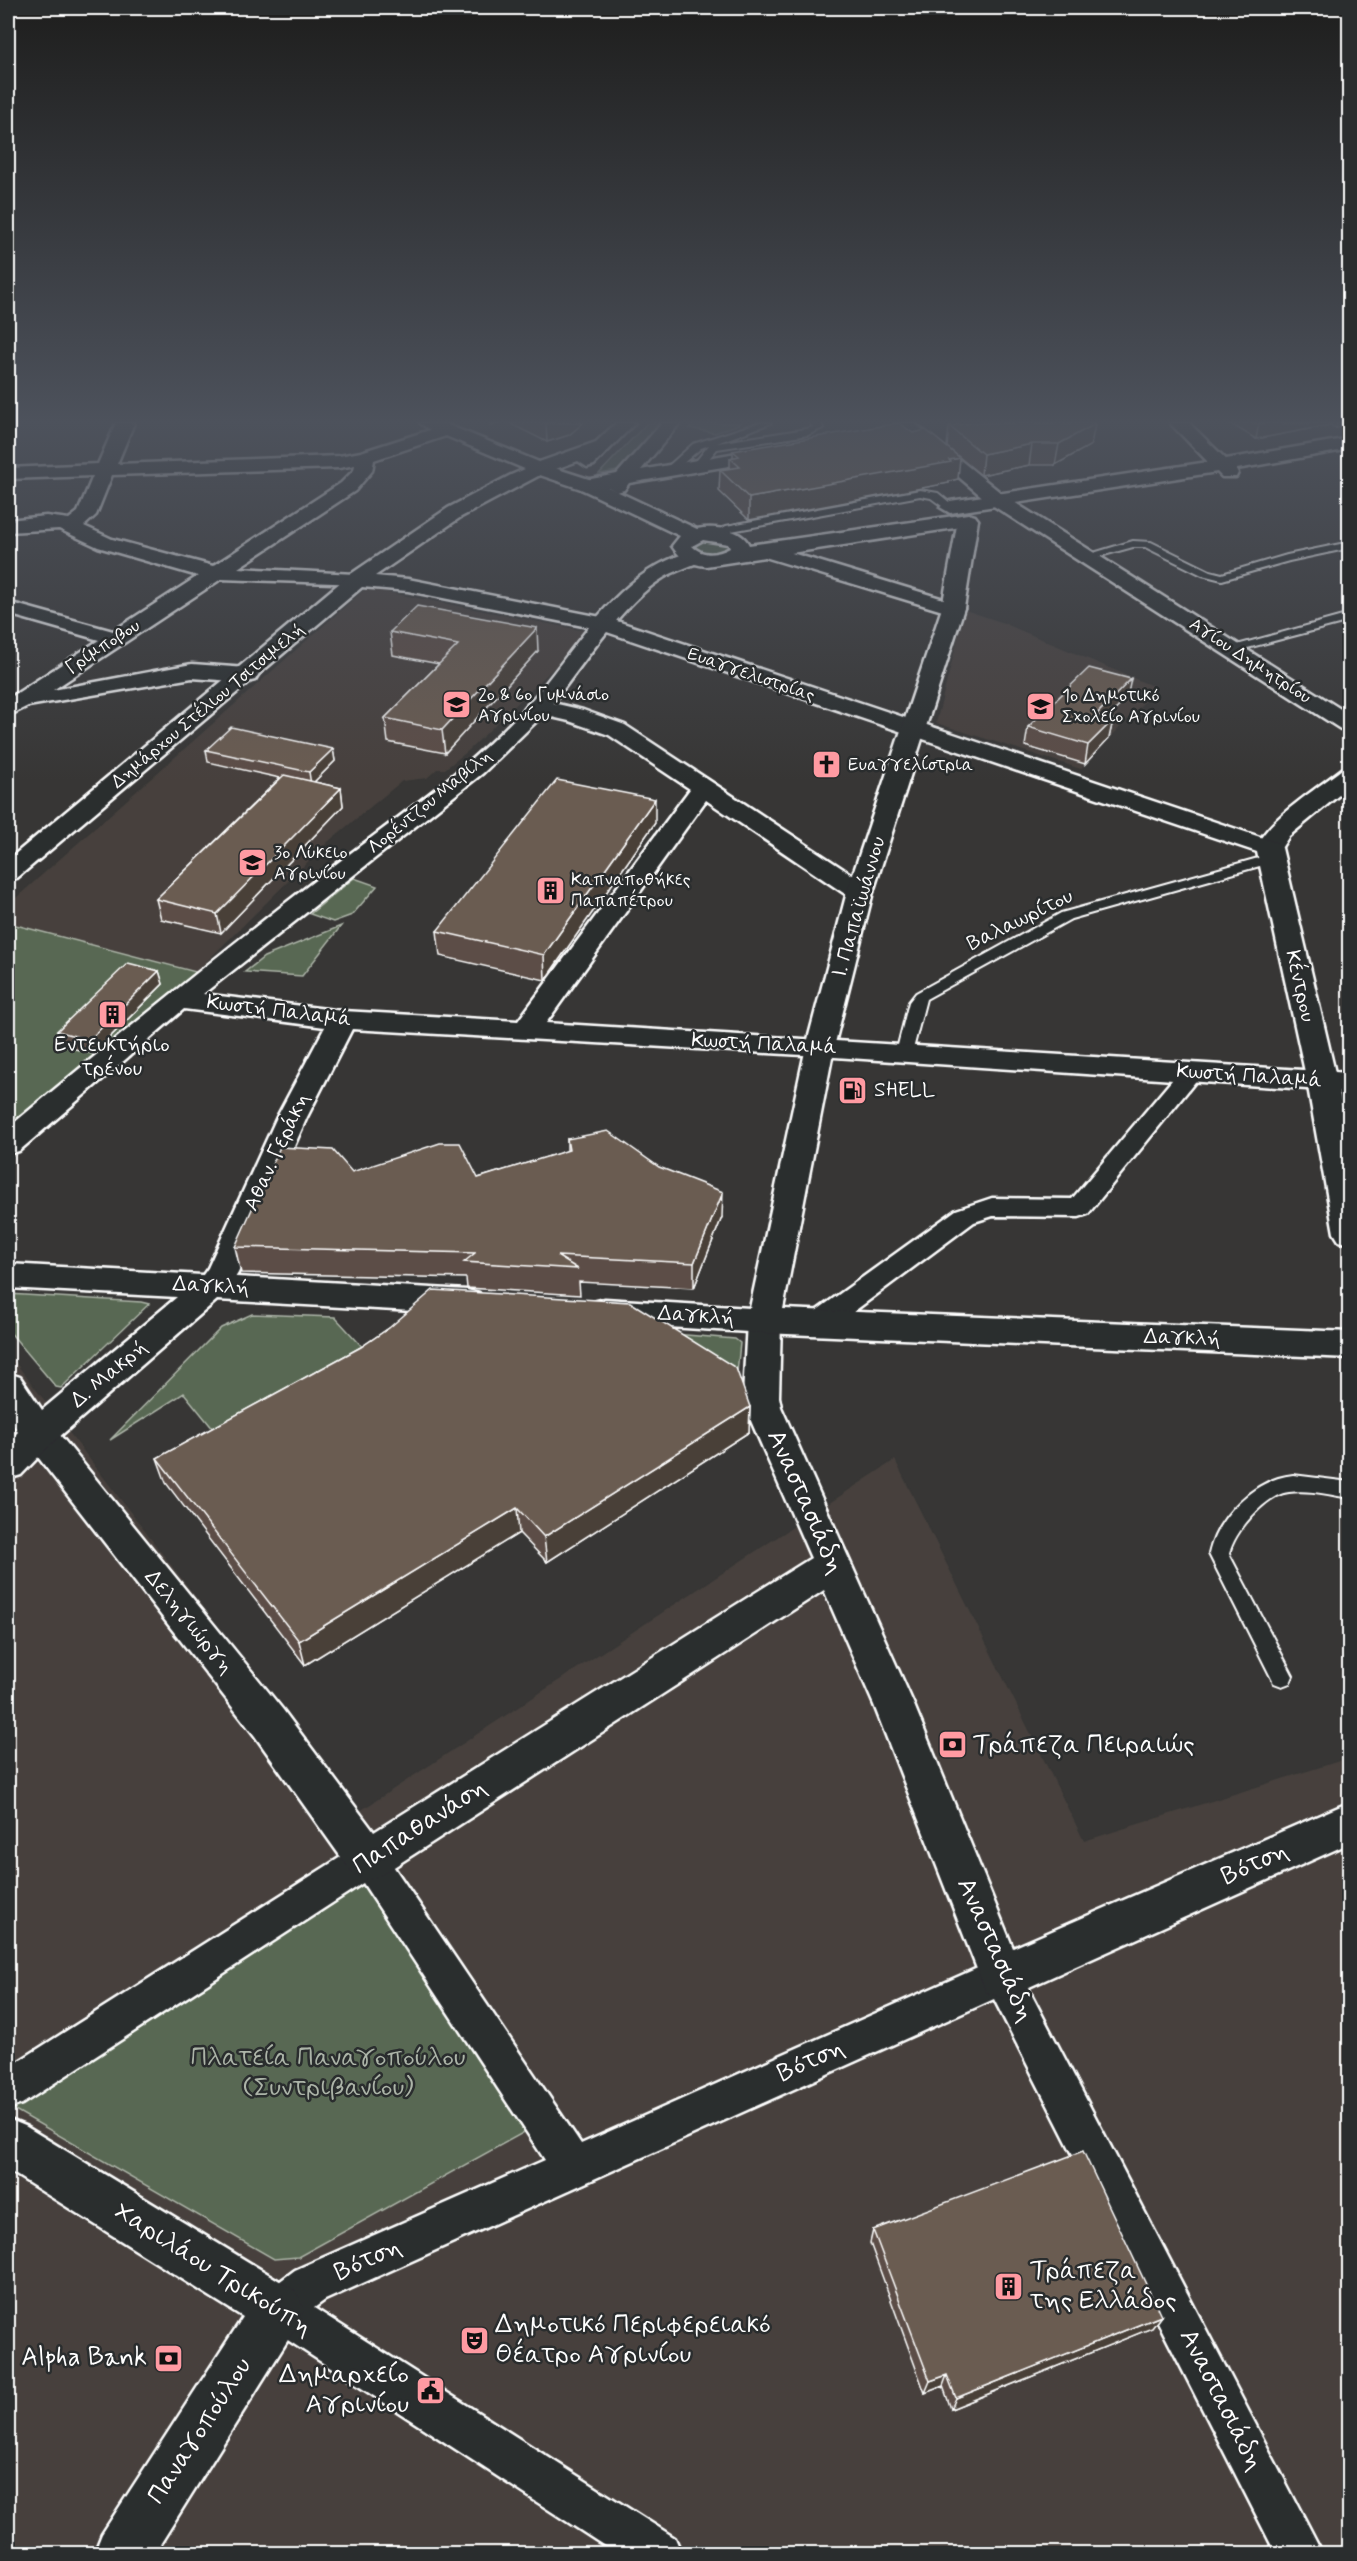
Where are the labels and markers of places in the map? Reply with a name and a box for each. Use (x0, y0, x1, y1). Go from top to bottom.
place label: 2ο & 6ο Γυμνάσιο Αγρινίου (478, 683, 609, 728)
place label: 1ο Δημοτικό Σχολείο Αγρινίου (1062, 684, 1200, 729)
school or university icon: 2ο & 6ο Γυμνάσιο Αγρινίου (441, 689, 473, 721)
school or university icon: 1ο Δημοτικό Σχολείο Αγρινίου (1025, 690, 1057, 722)
church icon: Ευαγγελίστρια (811, 749, 843, 781)
place label: Ευαγγελίστρια (848, 753, 973, 777)
place label: 3ο Λύκειο Αγρινίου (274, 841, 348, 886)
school or university icon: 3ο Λύκειο Αγρινίου (237, 847, 269, 879)
place label: Καπναποθήκες Παπαπέτρου (571, 868, 691, 913)
building icon: Καπναποθήκες Παπαπέτρου (534, 874, 566, 906)
building icon: Εντευκτήριο τρένου (96, 998, 128, 1030)
place label: Εντευκτήριο τρένου (54, 1031, 170, 1083)
fuel station icon: SHELL (837, 1074, 869, 1106)
place label: SHELL (874, 1076, 935, 1104)
place label: Τράπεζα Πειραιώς (973, 1728, 1195, 1762)
bank icon: Τράπεζα Πειραιώς (936, 1729, 968, 1761)
place label: Τράπεζα της Ελλάδος (1029, 2254, 1177, 2318)
building icon: Τράπεζα της Ελλάδος (993, 2270, 1025, 2302)
place label: Δημοτικό Περιφερειακό Θέατρο Αγρινίου (495, 2308, 771, 2372)
theatre icon: Δημοτικό Περιφερειακό Θέατρο Αγρινίου (458, 2324, 490, 2356)
place label: Alpha Bank (21, 2341, 147, 2375)
bank icon: Alpha Bank (152, 2342, 184, 2374)
place label: Δημαρχείο Αγρινίου (279, 2358, 409, 2422)
public building icon: Δημαρχείο Αγρινίου (414, 2374, 446, 2406)

